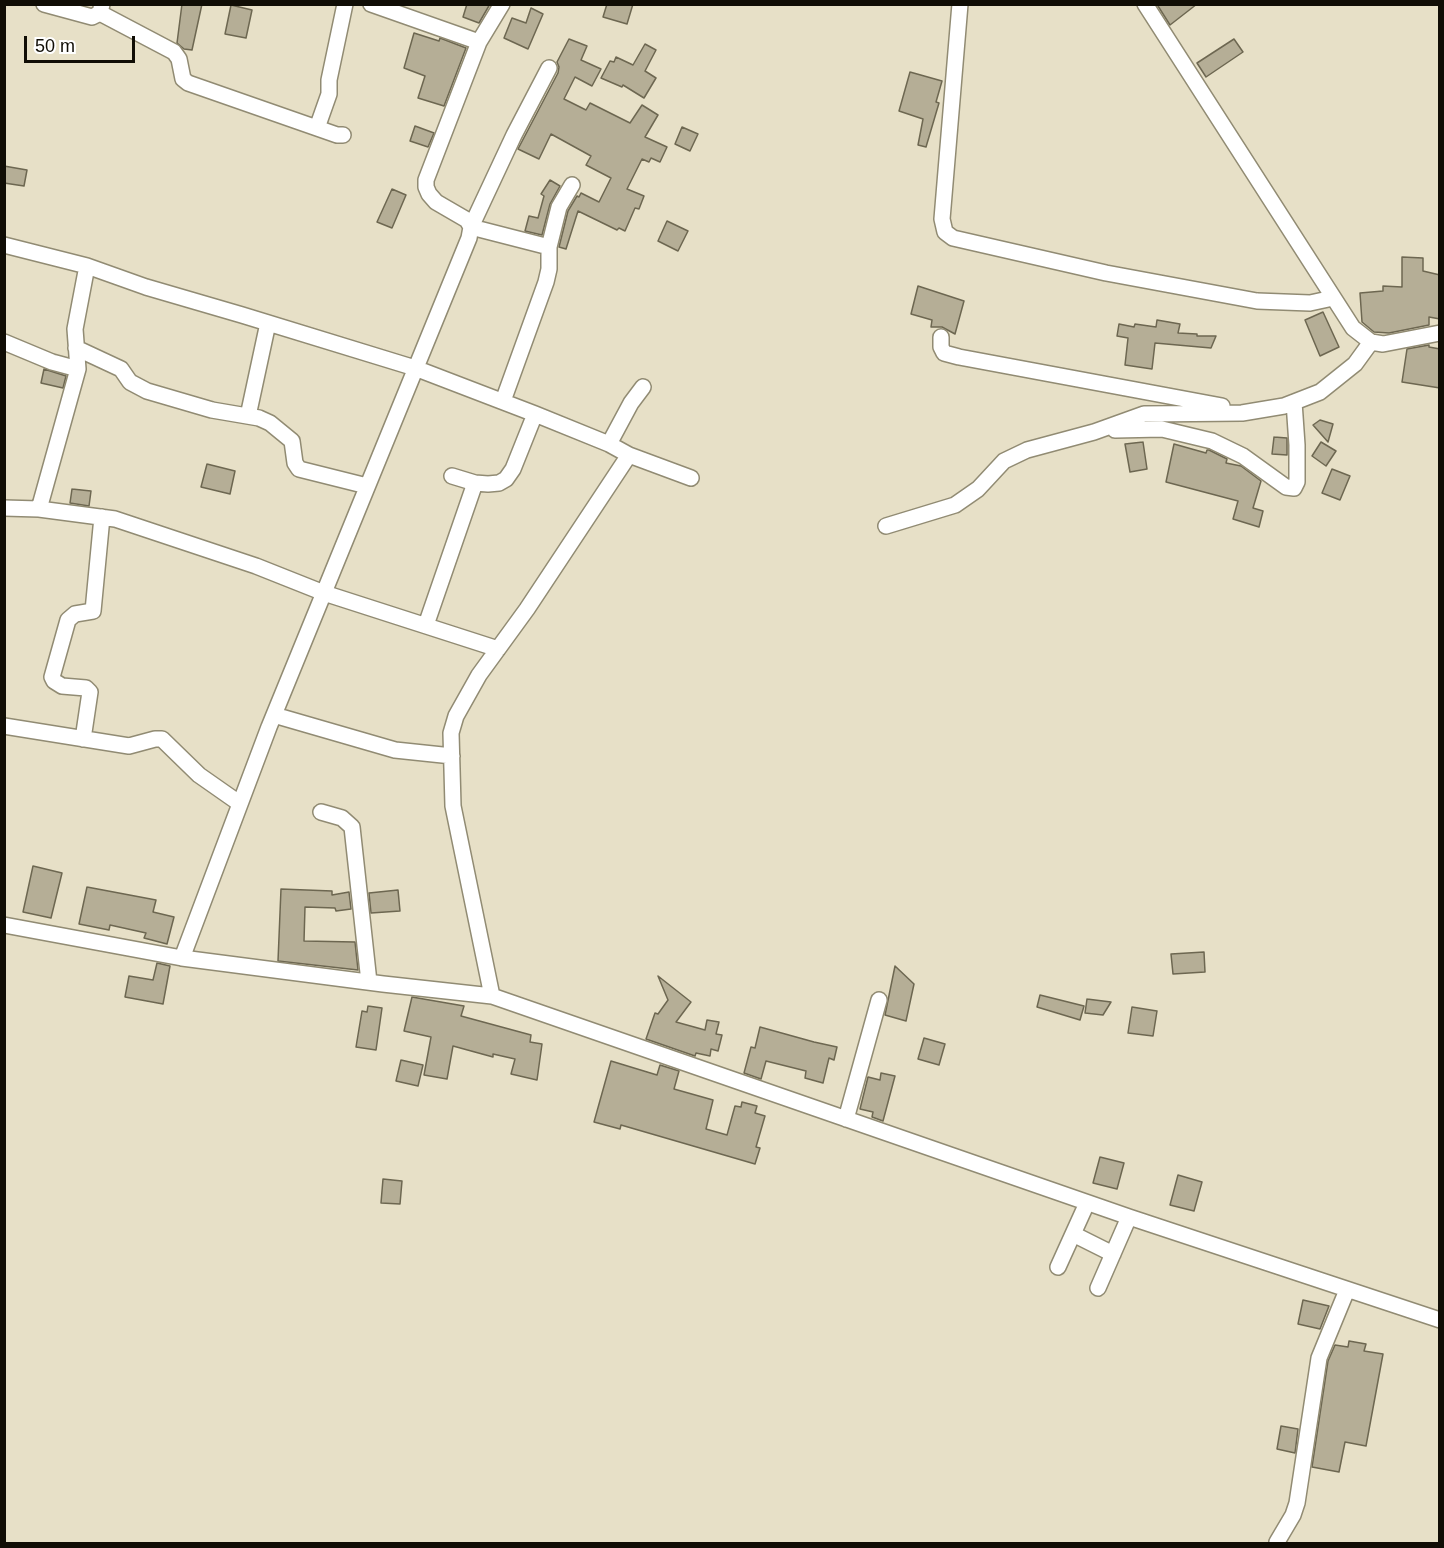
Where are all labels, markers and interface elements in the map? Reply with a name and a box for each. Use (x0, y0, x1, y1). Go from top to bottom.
scale bar (27, 24, 138, 62)
text: 50 m (35, 36, 75, 56)

